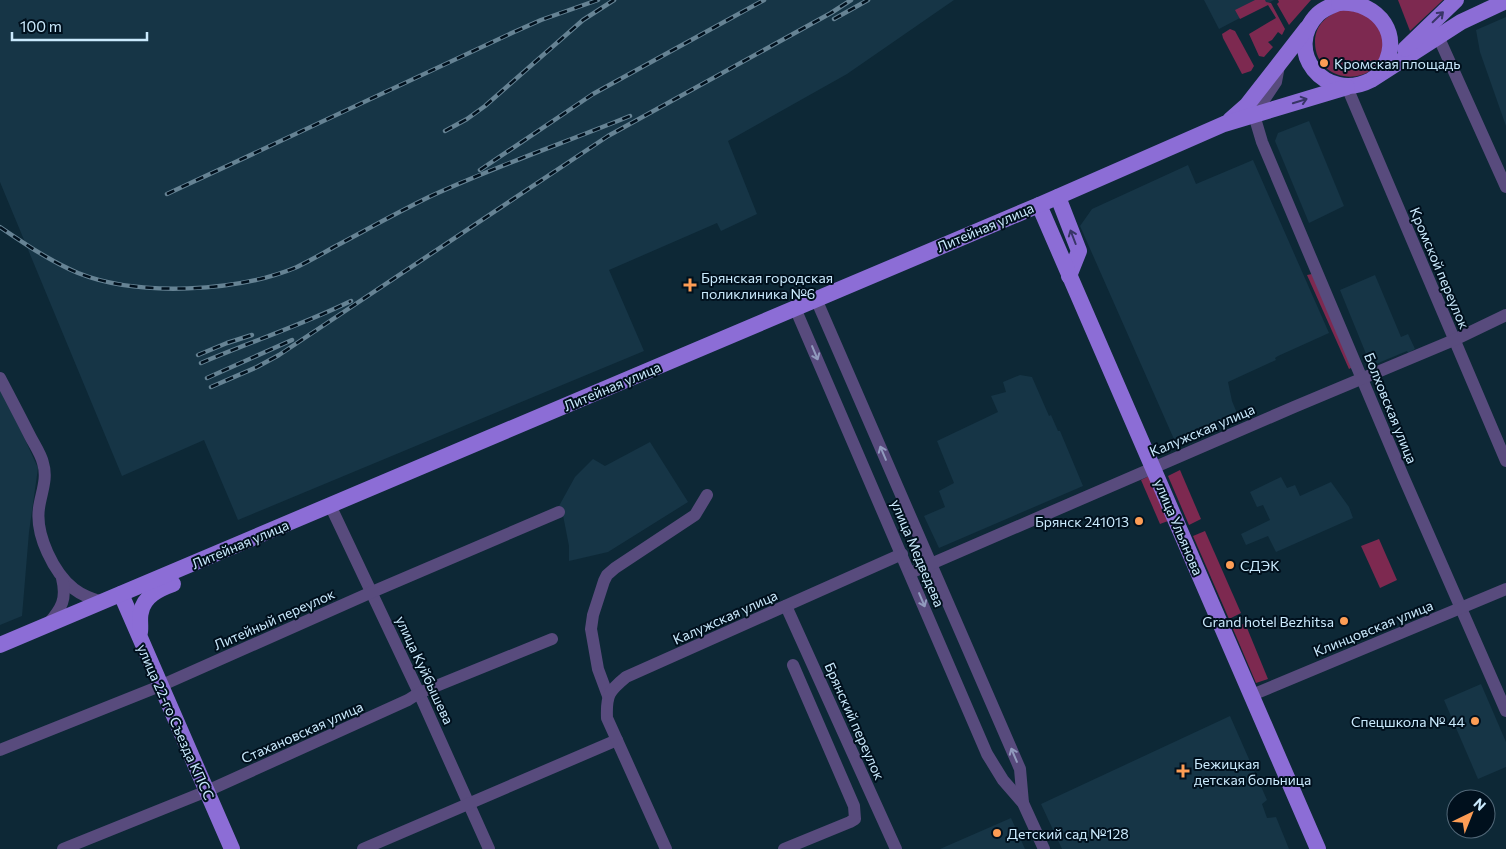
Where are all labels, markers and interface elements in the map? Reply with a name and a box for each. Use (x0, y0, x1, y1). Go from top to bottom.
scale bar (12, 10, 148, 42)
one-way arrow (1432, 11, 1445, 23)
text: 100 m (20, 17, 62, 35)
place label: Кромская площадь (1334, 55, 1460, 72)
marker: Кромская площадь (1318, 57, 1330, 69)
one-way arrow (1292, 95, 1308, 105)
street label: Литейная улица (934, 199, 1036, 255)
street label: Кромской переулок (1407, 205, 1474, 332)
one-way arrow (1068, 229, 1077, 245)
place label: Брянская городская поликлиника №6 (701, 269, 833, 302)
marker: Брянская городская поликлиника №6 (683, 278, 697, 292)
one-way arrow (810, 345, 820, 360)
street label: Болховская улица (1361, 350, 1421, 466)
street label: Литейная улица (561, 358, 663, 414)
street label: Калужская улица (1147, 400, 1257, 460)
one-way arrow (877, 446, 887, 461)
street label: улица Ульянова (1151, 476, 1207, 578)
street label: улица Медведева (888, 497, 948, 609)
place label: Брянск 241013 (1035, 513, 1129, 530)
marker: Брянск 241013 (1133, 515, 1145, 527)
street label: Литейная улица (189, 516, 291, 572)
place label: СДЭК (1240, 557, 1280, 574)
marker: СДЭК (1224, 559, 1236, 571)
street label: Литейный переулок (211, 584, 338, 653)
street label: Калужская улица (670, 586, 780, 648)
one-way arrow (917, 592, 927, 607)
street label: Клинцовская улица (1311, 596, 1435, 660)
street label: улица Куйбышева (392, 613, 458, 727)
place label: Grand hotel Bezhitsa (1202, 613, 1334, 630)
marker: Grand hotel Bezhitsa (1338, 615, 1350, 627)
street label: улица 22-го Съезда КПСС (134, 641, 218, 803)
street label: Брянский переулок (821, 660, 889, 783)
street label: Стахановская улица (238, 697, 366, 767)
place label: Спецшкола № 44 (1351, 713, 1466, 730)
marker: Спецшкола № 44 (1469, 715, 1481, 727)
one-way arrow (1009, 748, 1018, 763)
place label: Бежицкая детская больница (1194, 755, 1311, 788)
marker: Бежицкая детская больница (1176, 764, 1190, 778)
north arrow (1446, 789, 1496, 839)
text: N (1471, 794, 1490, 814)
place label: Детский сад №128 (1007, 825, 1129, 842)
marker: Детский сад №128 (991, 827, 1003, 839)

